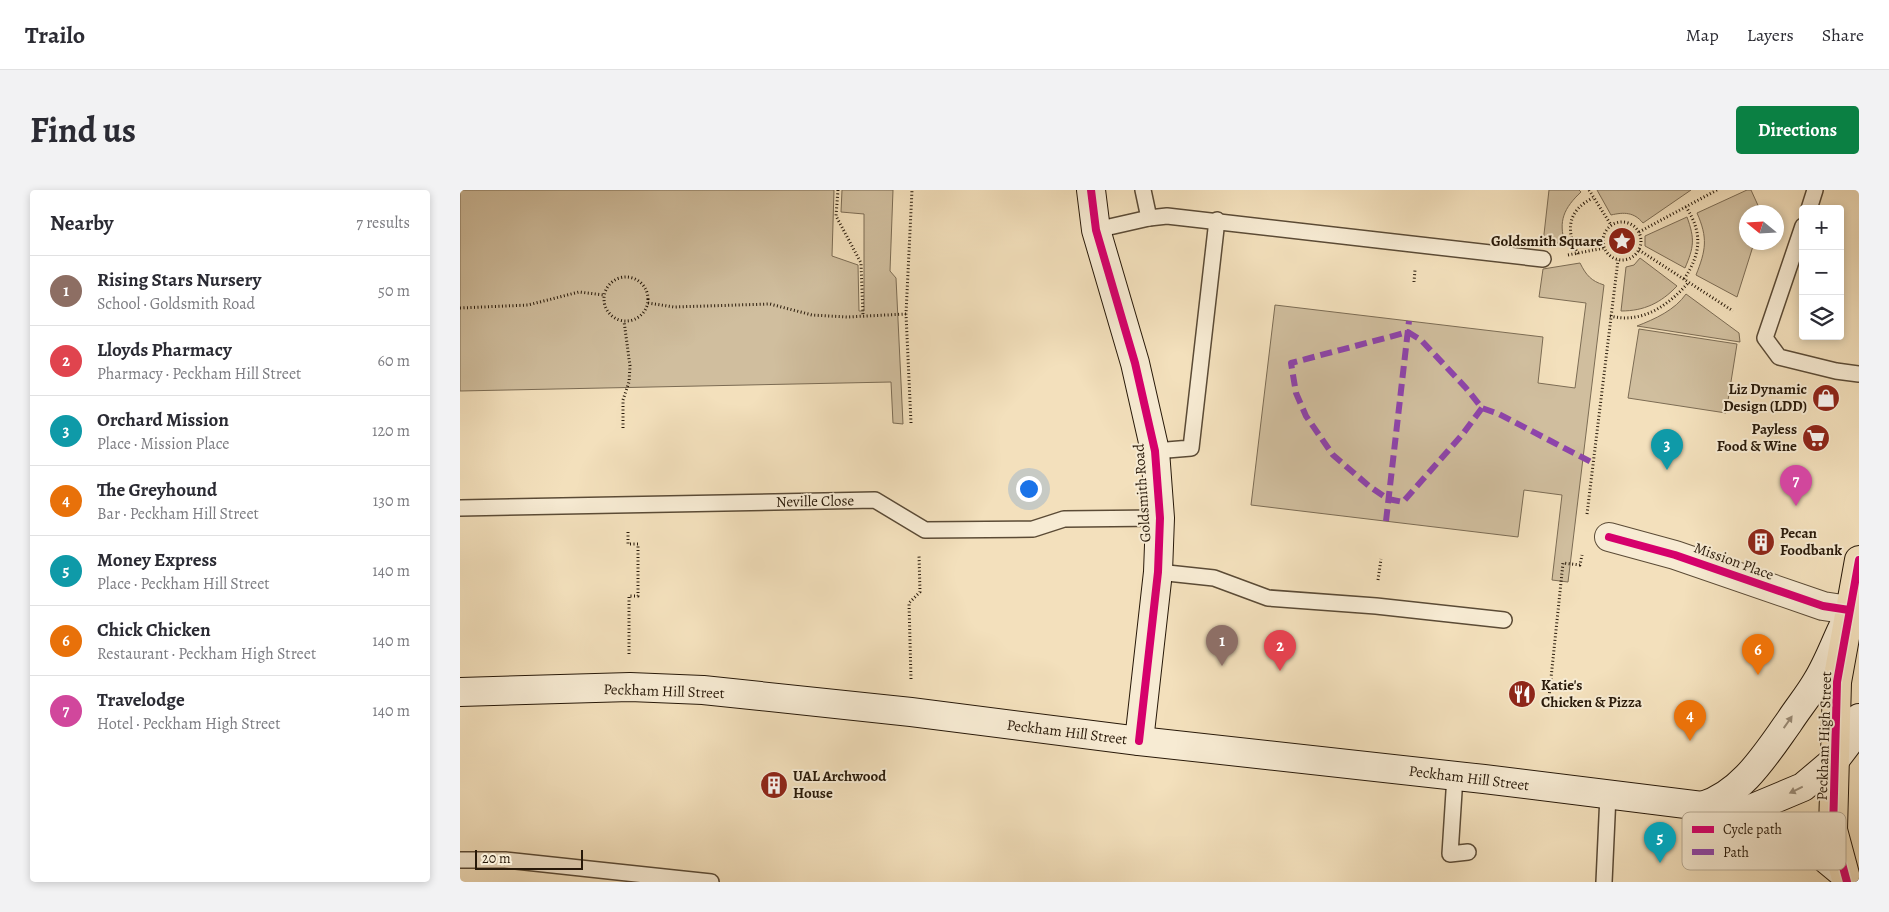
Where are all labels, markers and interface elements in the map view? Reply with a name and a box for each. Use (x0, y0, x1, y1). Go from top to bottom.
text: Trailo (25, 19, 85, 51)
text: Map (1686, 23, 1719, 47)
text: Layers (1747, 23, 1794, 47)
text: Share (1822, 23, 1864, 47)
text: Find us (30, 106, 136, 154)
button: Directions (1736, 106, 1859, 154)
north arrow (1739, 205, 1784, 250)
map controls (1799, 205, 1844, 340)
button: + (1799, 205, 1844, 250)
text: Nearby (50, 209, 113, 237)
text: 7 results (356, 212, 410, 234)
place icon: Goldsmith Square (1607, 226, 1637, 256)
place label: Goldsmith Square (1491, 231, 1603, 251)
button: − (1799, 250, 1844, 295)
text: Rising Stars Nursery (97, 267, 261, 293)
text: 1 (63, 280, 69, 302)
text: 50 m (378, 280, 410, 302)
text: School · Goldsmith Road (97, 293, 255, 315)
button: layers (1799, 295, 1844, 340)
text: Lloyds Pharmacy (97, 337, 232, 363)
text: 2 (62, 350, 70, 372)
text: 60 m (378, 350, 410, 372)
text: Pharmacy · Peckham Hill Street (97, 363, 301, 385)
place label: Liz Dynamic Design (LDD) (1723, 379, 1807, 416)
shop icon: Liz Dynamic Design (LDD) (1811, 383, 1841, 413)
text: Orchard Mission (97, 407, 229, 433)
place label: Payless Food & Wine (1717, 419, 1797, 456)
text: 3 (63, 420, 69, 442)
text: 120 m (372, 420, 410, 442)
supermarket icon: Payless Food & Wine (1801, 423, 1831, 453)
pin: 3 (1651, 429, 1683, 470)
text: Place · Mission Place (97, 433, 229, 455)
street label: Goldsmith Road (1129, 442, 1155, 543)
pin: 7 (1780, 465, 1812, 506)
your location (1016, 476, 1042, 502)
text: The Greyhound (97, 477, 217, 503)
text: 4 (62, 490, 70, 512)
text: 130 m (373, 490, 410, 512)
street label: Neville Close (776, 490, 855, 512)
text: Bar · Peckham Hill Street (97, 503, 259, 525)
place label: Pecan Foodbank (1780, 523, 1842, 560)
building icon: Pecan Foodbank (1746, 527, 1776, 557)
street label: Mission Place (1691, 537, 1777, 585)
text: Money Express (97, 547, 217, 573)
text: 5 (63, 560, 69, 582)
text: 140 m (372, 560, 410, 582)
text: Place · Peckham Hill Street (97, 573, 270, 595)
text: Chick Chicken (97, 617, 211, 643)
pin: 1 (1206, 625, 1238, 666)
text: 6 (62, 630, 70, 652)
text: 140 m (372, 630, 410, 652)
pin: 2 (1264, 630, 1296, 671)
pin: 6 (1742, 634, 1774, 675)
text: Restaurant · Peckham High Street (97, 643, 316, 665)
street label: Peckham High Street (1812, 671, 1836, 801)
place label: Katie's Chicken & Pizza (1541, 675, 1643, 712)
street label: Peckham Hill Street (603, 679, 725, 703)
restaurant icon: Katie's Chicken & Pizza (1507, 679, 1537, 709)
text: Travelodge (97, 687, 185, 713)
text: 7 (63, 700, 69, 722)
text: 140 m (372, 700, 410, 722)
pin: 4 (1674, 700, 1706, 741)
text: Hotel · Peckham High Street (97, 713, 281, 735)
street label: Peckham Hill Street (1006, 715, 1128, 749)
one-way arrow (1783, 716, 1794, 729)
street label: Peckham Hill Street (1408, 761, 1530, 795)
place label: UAL Archwood House (793, 766, 887, 803)
building icon: UAL Archwood House (759, 770, 789, 800)
one-way arrow (1789, 786, 1804, 794)
legend (1682, 812, 1846, 870)
text: Cycle path (1723, 820, 1783, 839)
pin: 5 (1644, 822, 1676, 863)
text: Path (1723, 843, 1750, 862)
scale bar (475, 847, 582, 870)
text: 20 m (482, 849, 511, 868)

